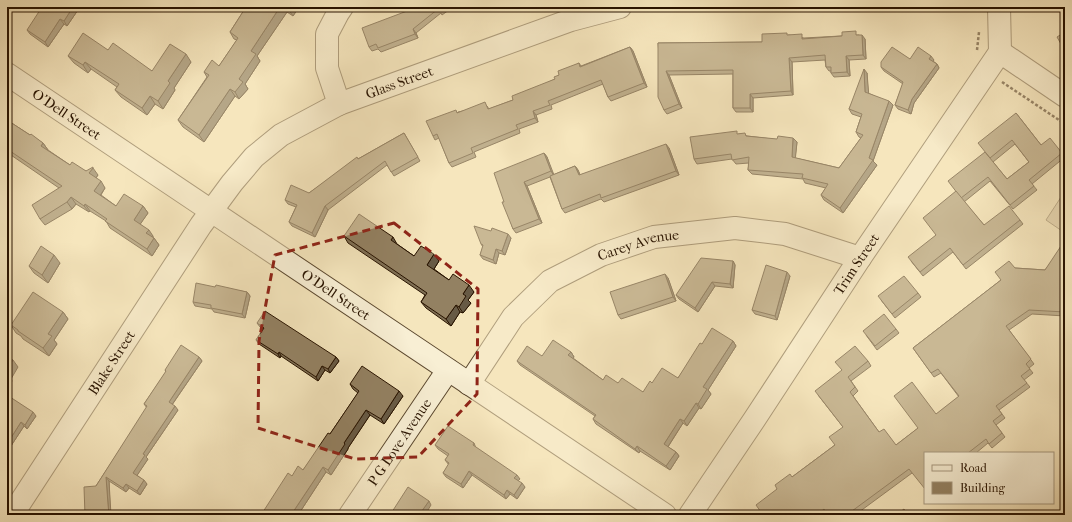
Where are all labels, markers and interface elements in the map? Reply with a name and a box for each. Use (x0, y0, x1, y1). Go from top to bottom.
street label: Glass Street (363, 63, 435, 103)
street label: O'Dell Street (29, 85, 104, 144)
street label: Carey Avenue (595, 226, 680, 265)
street label: Trim Street (830, 230, 883, 298)
street label: O'Dell Street (298, 266, 373, 324)
street label: Blake Street (85, 327, 139, 398)
street label: P G Love Avenue (364, 395, 435, 489)
legend (924, 452, 1054, 504)
text: Road (960, 461, 987, 475)
text: Building (960, 481, 1005, 495)

